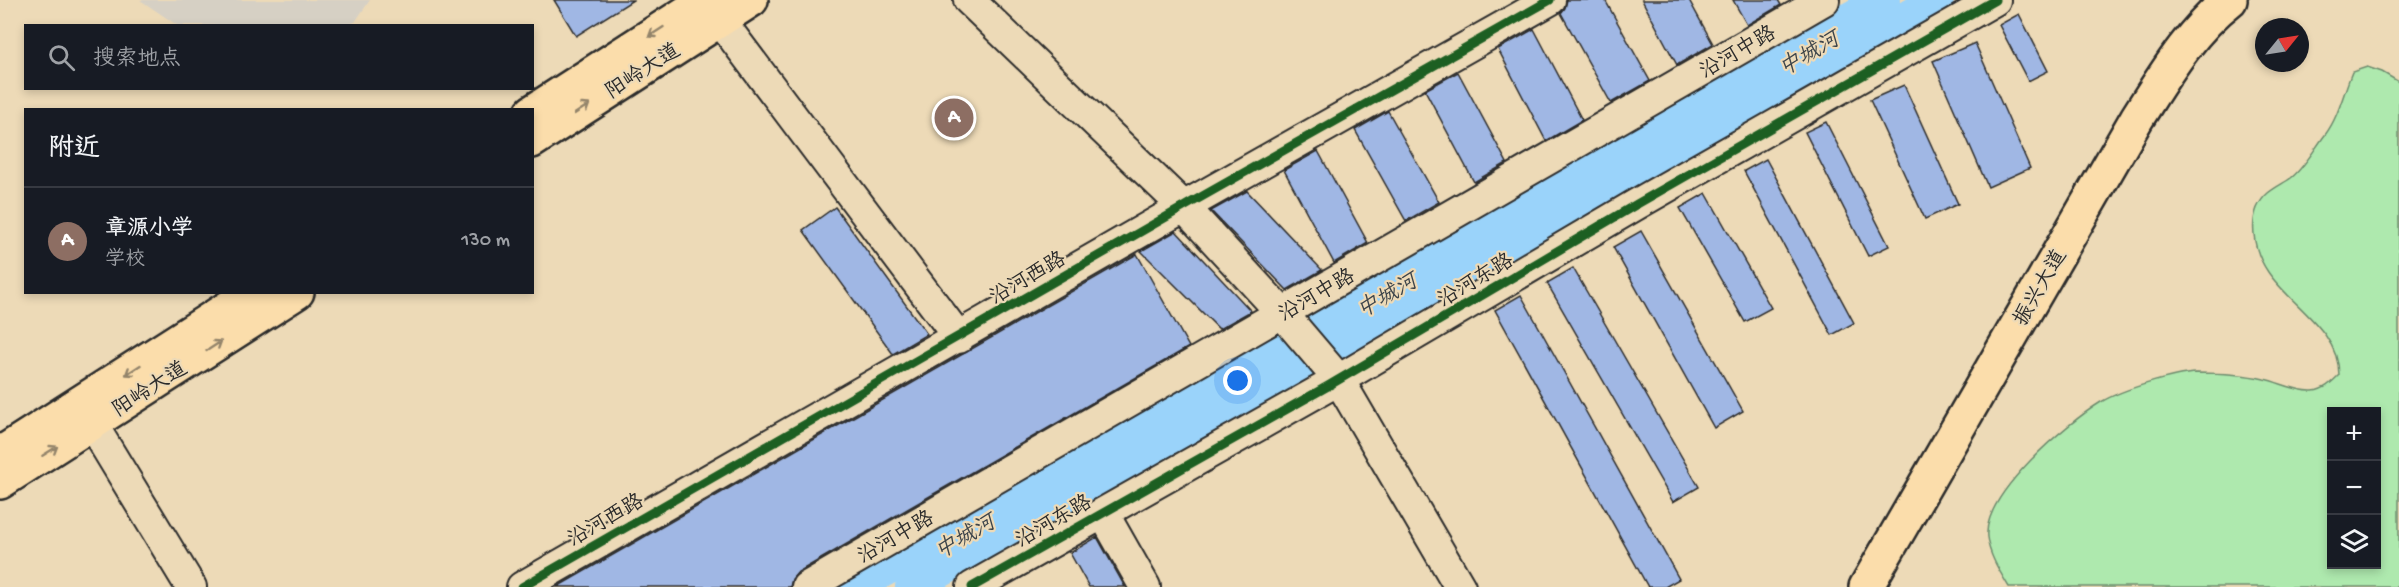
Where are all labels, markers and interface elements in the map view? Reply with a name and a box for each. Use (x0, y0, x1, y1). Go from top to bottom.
north arrow (2255, 18, 2309, 72)
street label: 沿河中路 (1695, 20, 1781, 86)
search box (24, 24, 534, 90)
water label: 中城河 (1774, 24, 1848, 83)
one-way arrow (648, 25, 665, 38)
street label: 阳岭大道 (601, 38, 686, 106)
icon: search (45, 41, 78, 74)
text: 搜索地点 (93, 47, 181, 73)
pin: A (934, 96, 974, 140)
one-way arrow (573, 103, 590, 115)
text: 附近 (48, 135, 100, 166)
text: 章源小学 (105, 217, 193, 243)
text: A (62, 230, 73, 253)
text: 130 m (461, 230, 510, 253)
street label: 沿河西路 (985, 246, 1071, 312)
street label: 振兴大道 (2009, 246, 2074, 331)
street label: 沿河东路 (1433, 248, 1519, 314)
text: 学校 (105, 249, 145, 272)
street label: 沿河中路 (1274, 263, 1360, 329)
water label: 中城河 (1352, 266, 1426, 325)
one-way arrow (205, 340, 222, 352)
street label: 阳岭大道 (108, 356, 193, 424)
one-way arrow (125, 364, 142, 376)
your location (1223, 366, 1252, 395)
map controls (2327, 407, 2381, 569)
button: + (2327, 407, 2381, 461)
one-way arrow (41, 445, 58, 458)
button: − (2327, 461, 2381, 515)
street label: 沿河西路 (563, 488, 649, 554)
street label: 沿河东路 (1011, 489, 1097, 555)
street label: 沿河中路 (853, 505, 939, 571)
water label: 中城河 (930, 507, 1004, 566)
button: layers (2327, 515, 2381, 569)

